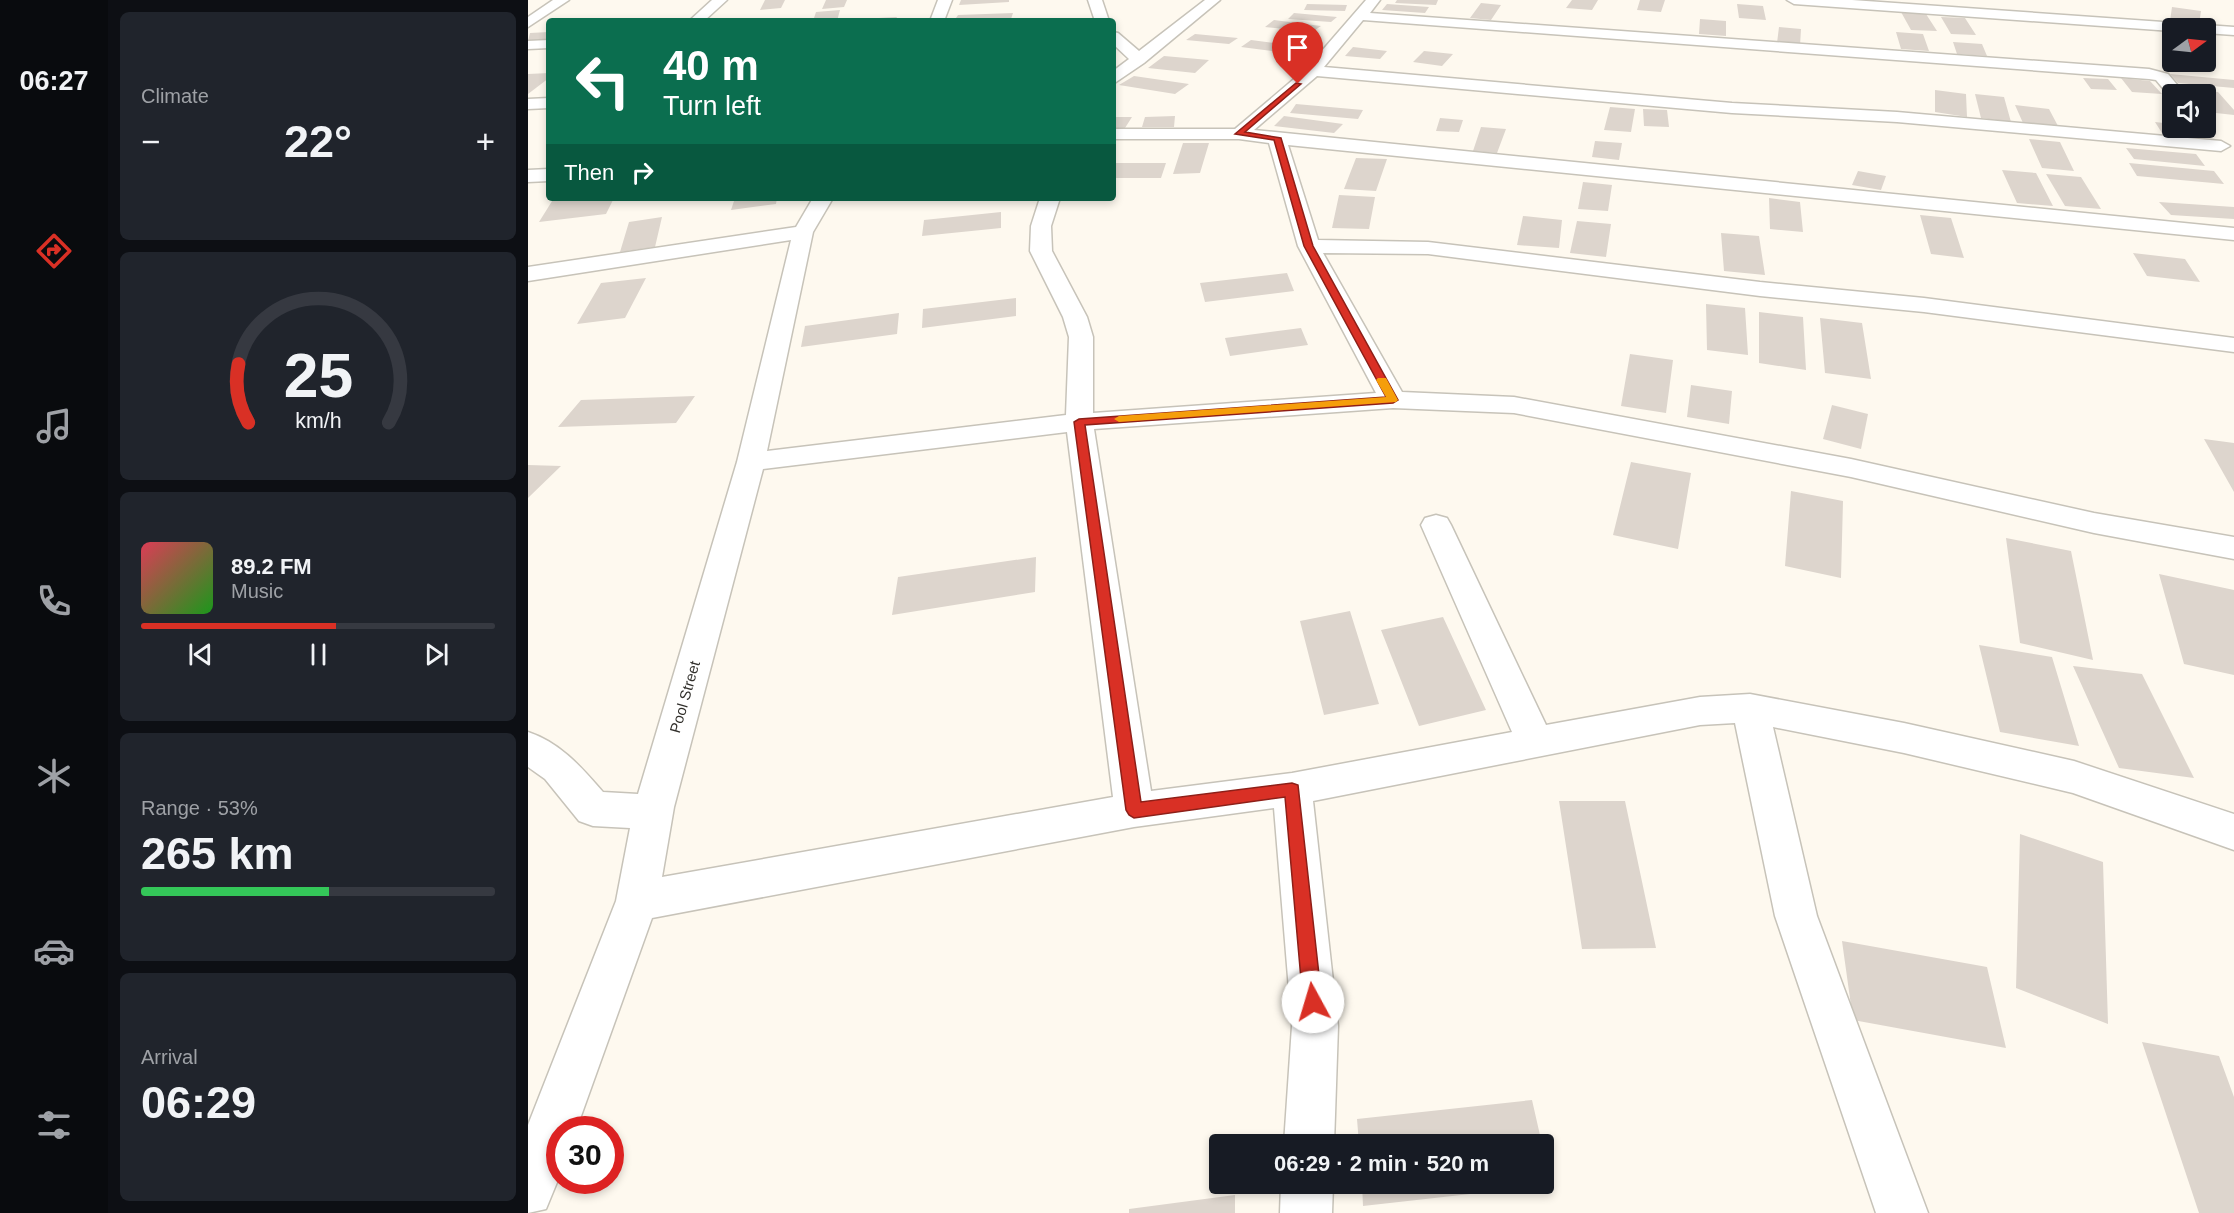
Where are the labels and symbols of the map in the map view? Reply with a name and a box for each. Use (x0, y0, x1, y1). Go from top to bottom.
north arrow (2162, 18, 2216, 72)
pin (1272, 22, 1323, 84)
street label: Pool Street (666, 658, 703, 735)
position arrow (1281, 970, 1345, 1034)
speed limit sign: 30 (546, 1116, 624, 1194)

